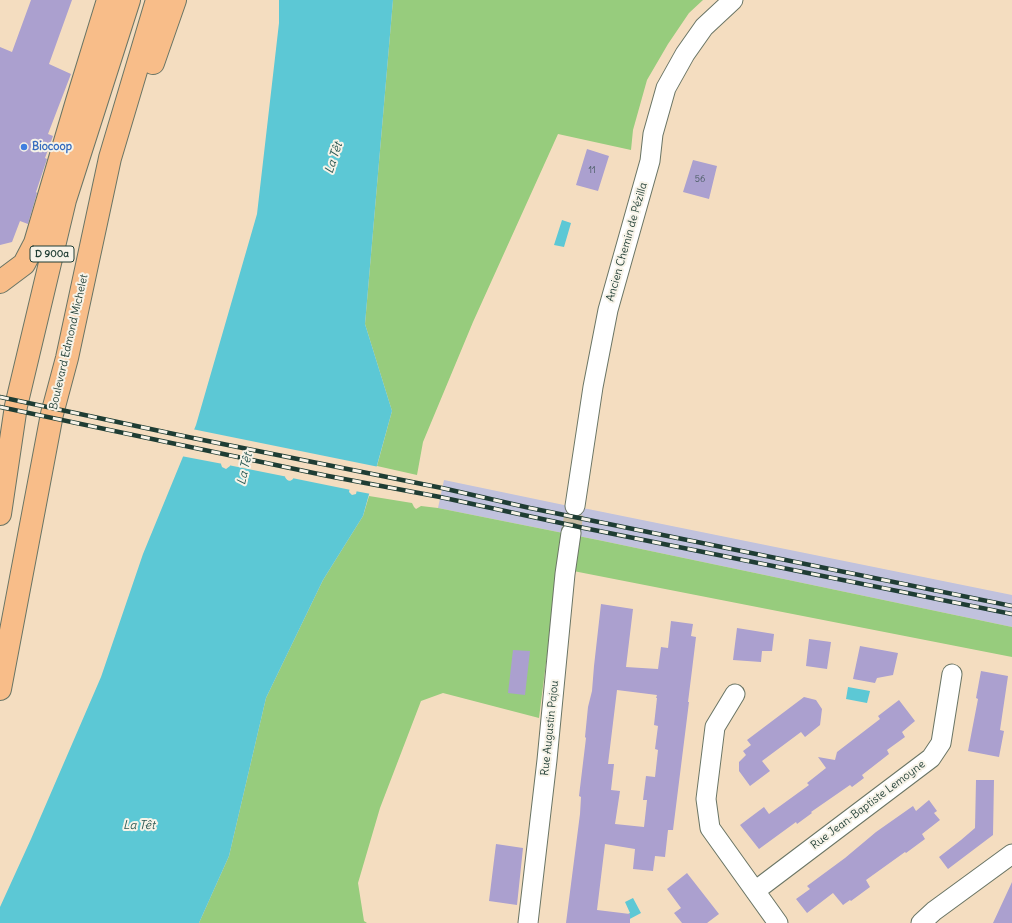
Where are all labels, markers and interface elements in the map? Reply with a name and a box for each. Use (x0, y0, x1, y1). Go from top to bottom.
place label: Biocoop (32, 140, 72, 154)
water label: La Têt (322, 141, 346, 175)
marker: Biocoop (19, 142, 29, 152)
house number: 11 (588, 165, 596, 175)
house number: 56 (695, 174, 705, 184)
street label: Ancien Chemin de Pézilla (604, 181, 650, 303)
road number: D 900a (30, 246, 74, 262)
street label: Boulevard Edmond Michelet (47, 273, 91, 411)
water label: La Têt (234, 452, 256, 486)
street label: Rue Augustin Pajou (538, 680, 562, 776)
street label: Rue Jean-Baptiste Lemoyne (808, 758, 928, 852)
water label: La Têt (123, 819, 155, 833)

